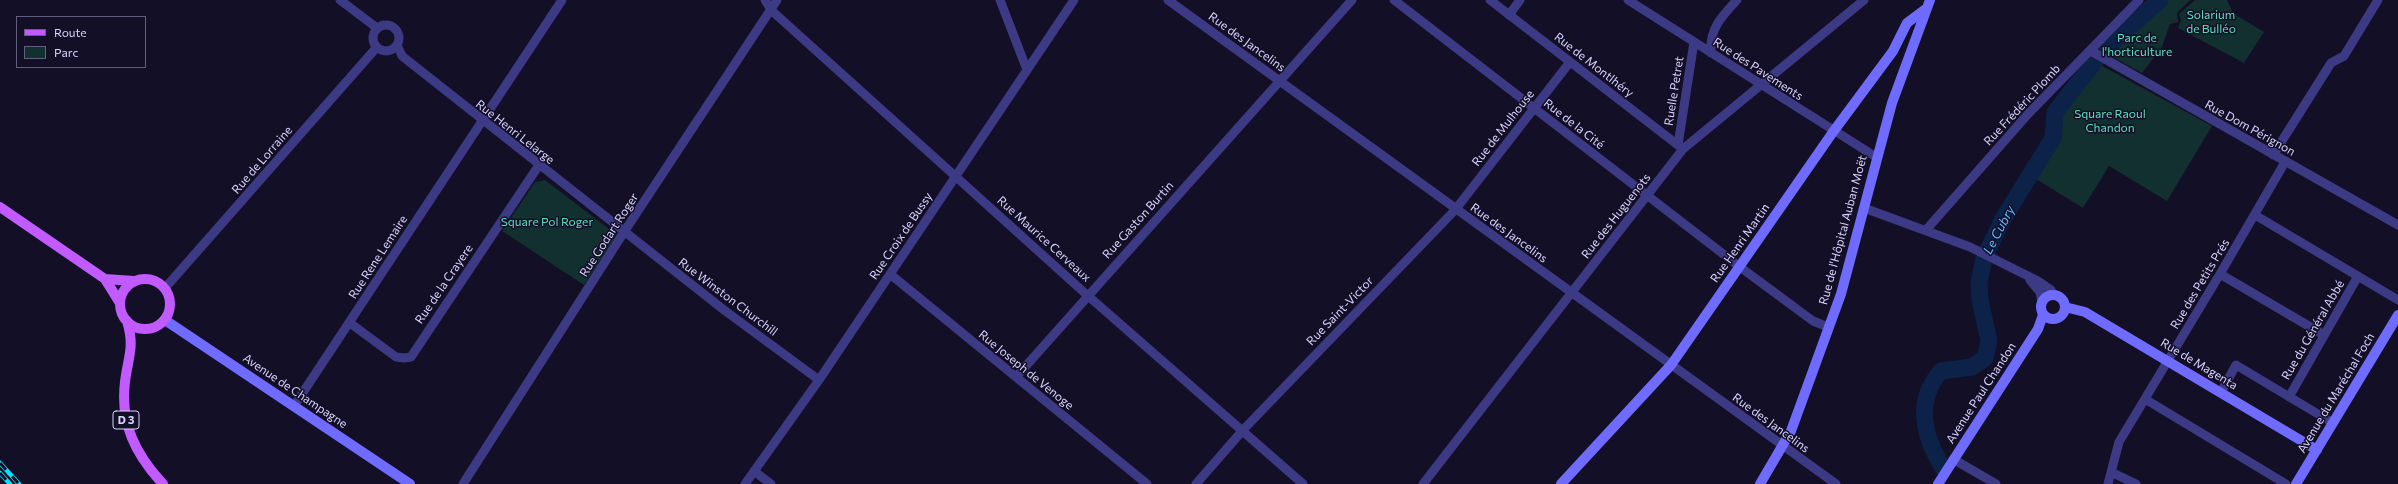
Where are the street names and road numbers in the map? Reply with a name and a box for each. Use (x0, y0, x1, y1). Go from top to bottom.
street label: Rue des Jancelins (1206, 9, 1288, 75)
street label: Rue de Montlhéry (1552, 30, 1636, 100)
street label: Rue des Pavements (1710, 35, 1806, 103)
street label: Ruelle Petret (1661, 55, 1687, 127)
street label: Rue Frédéric Plomb (1981, 61, 2063, 149)
street label: Rue de Mulhouse (1469, 87, 1537, 169)
street label: Rue de la Cité (1541, 96, 1607, 152)
street label: Rue Henri Lelarge (473, 97, 557, 167)
street label: Rue Dom Pérignon (2202, 97, 2298, 159)
street label: Rue de Lorraine (229, 123, 295, 197)
street label: Rue de l'Hôpital Auban Moët (1816, 154, 1870, 306)
street label: Rue des Huguenots (1578, 171, 1654, 261)
street label: Rue Gaston Burtin (1099, 178, 1177, 262)
street label: Rue Godart Roger (577, 190, 641, 280)
street label: Rue Croix de Bussy (866, 190, 936, 282)
street label: Rue Maurice Cerveaux (994, 193, 1094, 285)
street label: Rue des Jancelins (1468, 200, 1550, 266)
street label: Rue Henri Martin (1707, 201, 1773, 285)
street label: Rue Rene Lemaire (346, 213, 410, 301)
street label: Rue des Petits Prés (2167, 236, 2233, 332)
street label: Rue de la Crayere (412, 242, 476, 326)
street label: Rue Winston Churchill (676, 255, 780, 339)
street label: Rue Saint-Victor (1304, 274, 1376, 348)
street label: Rue du Général Abbé (2279, 278, 2347, 382)
street label: Rue Joseph de Venoge (976, 327, 1076, 413)
street label: Avenue du Maréchal Foch (2294, 330, 2378, 456)
street label: Rue de Magenta (2158, 335, 2240, 393)
street label: Avenue Paul Chandon (1943, 340, 2019, 446)
street label: Avenue de Champagne (240, 351, 350, 431)
street label: Rue des Jancelins (1730, 390, 1812, 456)
road number: D 3 (113, 411, 139, 429)

